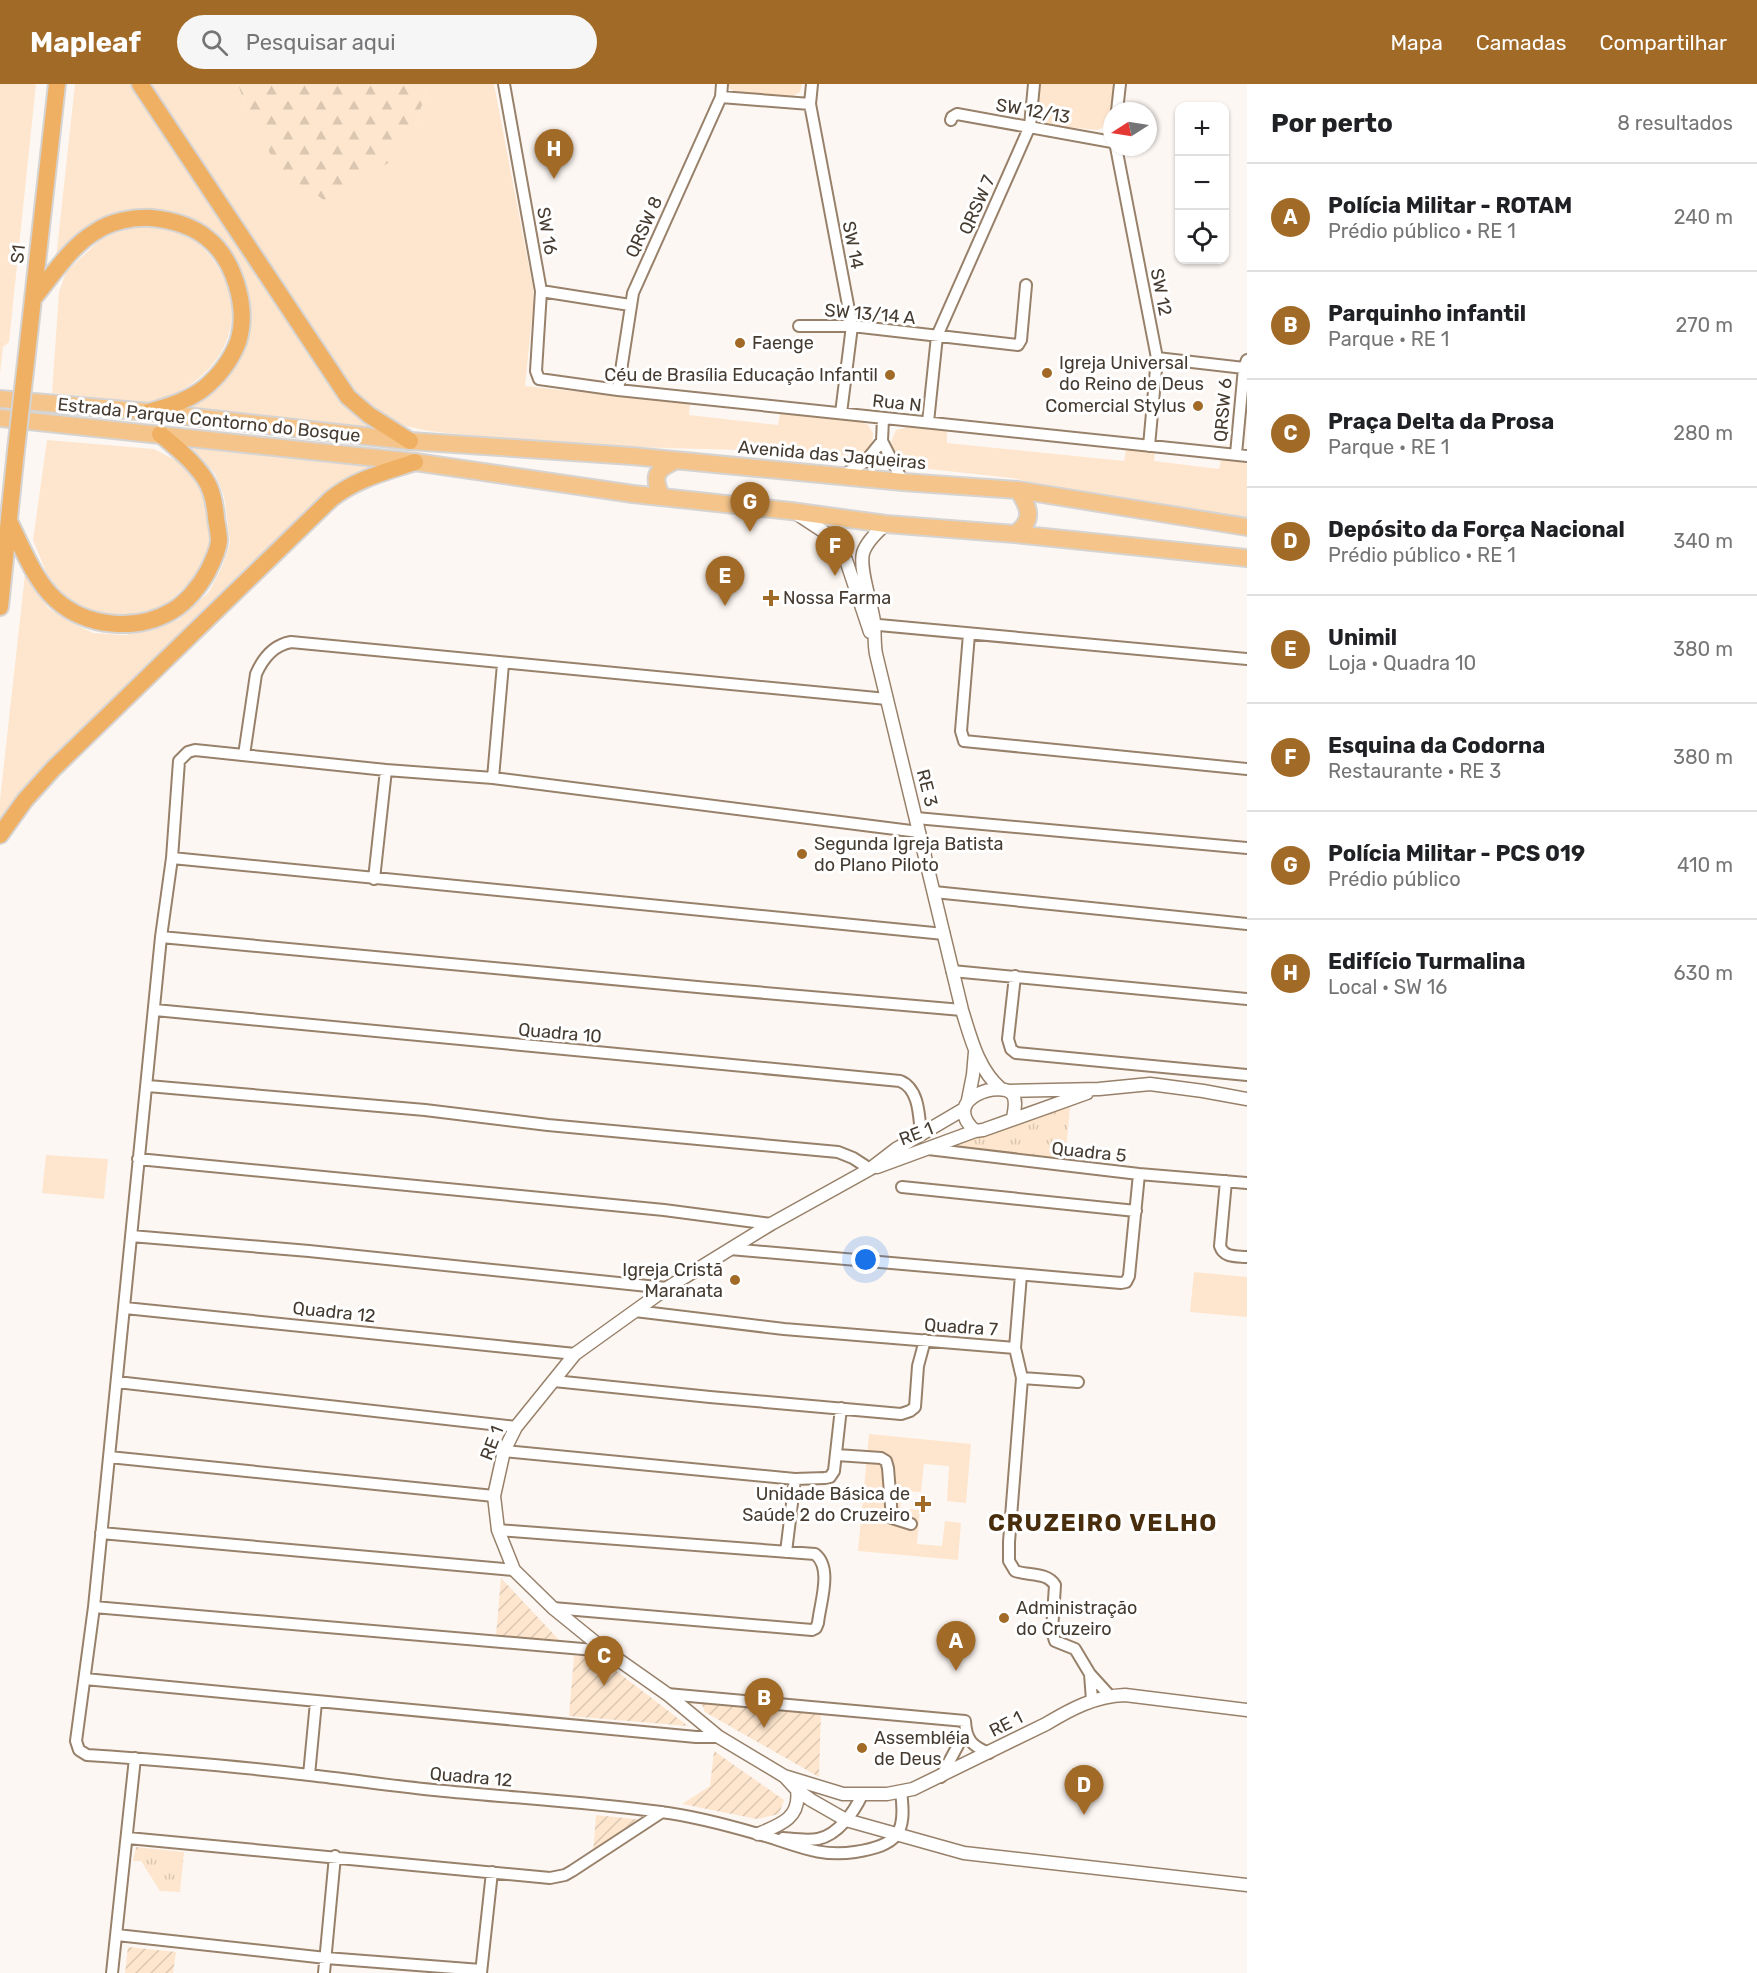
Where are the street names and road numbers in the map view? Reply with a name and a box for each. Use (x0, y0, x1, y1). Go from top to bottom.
street label: SW 12/13 (994, 94, 1072, 128)
street label: QRSW 7 (954, 172, 1000, 238)
street label: QRSW 8 (621, 193, 667, 261)
street label: SW 16 (532, 205, 562, 257)
street label: SW 14 (838, 219, 868, 271)
street label: S1 (6, 243, 30, 265)
street label: SW 12 (1146, 266, 1176, 318)
street label: SW 13/14 A (823, 299, 917, 329)
street label: QRSW 6 (1209, 377, 1237, 443)
street label: Rua N (871, 389, 923, 417)
street label: Estrada Parque Contorno do Bosque (56, 393, 362, 447)
street label: Avenida das Jaqueiras (737, 436, 927, 474)
street label: RE 3 (912, 767, 942, 809)
street label: Quadra 10 (517, 1018, 603, 1048)
street label: RE 1 (896, 1117, 936, 1151)
street label: Quadra 5 (1050, 1137, 1128, 1167)
street label: Quadra 12 (292, 1297, 376, 1327)
street label: Quadra 7 (923, 1313, 999, 1341)
street label: RE 1 (475, 1423, 509, 1463)
street label: RE 1 (985, 1706, 1027, 1742)
street label: Quadra 12 (429, 1762, 513, 1792)

